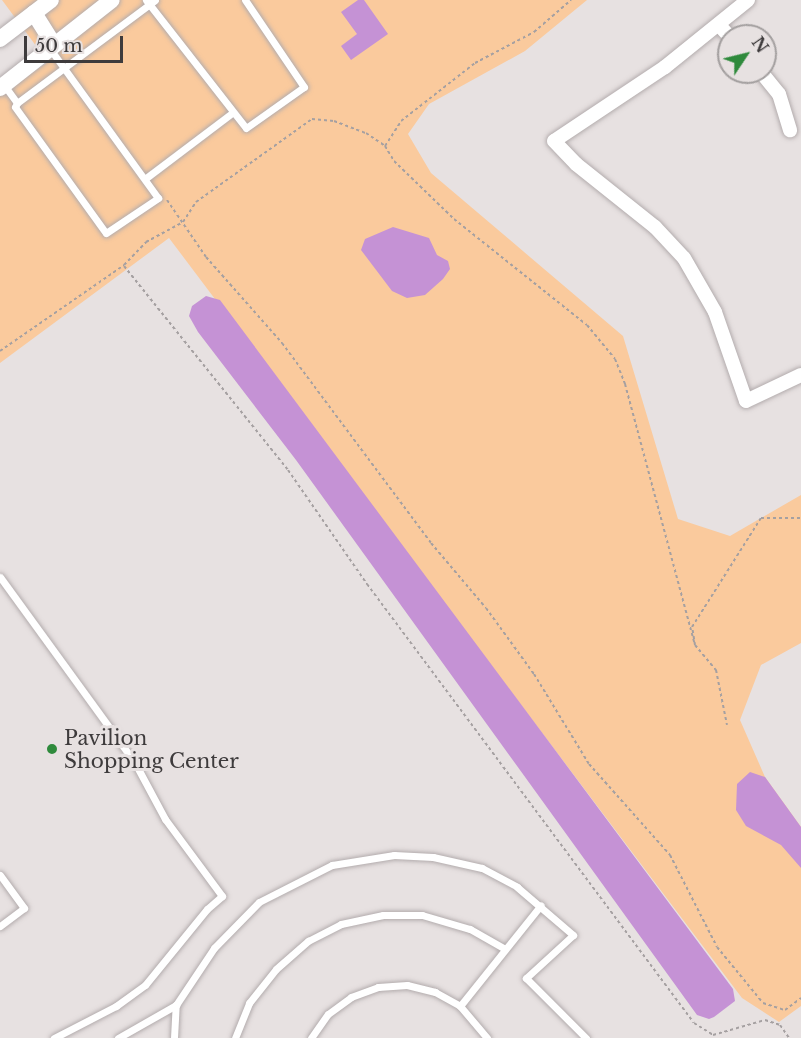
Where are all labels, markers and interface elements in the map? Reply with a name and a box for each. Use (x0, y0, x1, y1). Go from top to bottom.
scale bar (27, 24, 126, 62)
north arrow (717, 24, 777, 84)
text: N (748, 33, 773, 57)
text: 50 m (35, 35, 83, 57)
place label: Pavilion Shopping Center (64, 726, 239, 773)
marker: Pavilion Shopping Center (45, 742, 59, 756)

